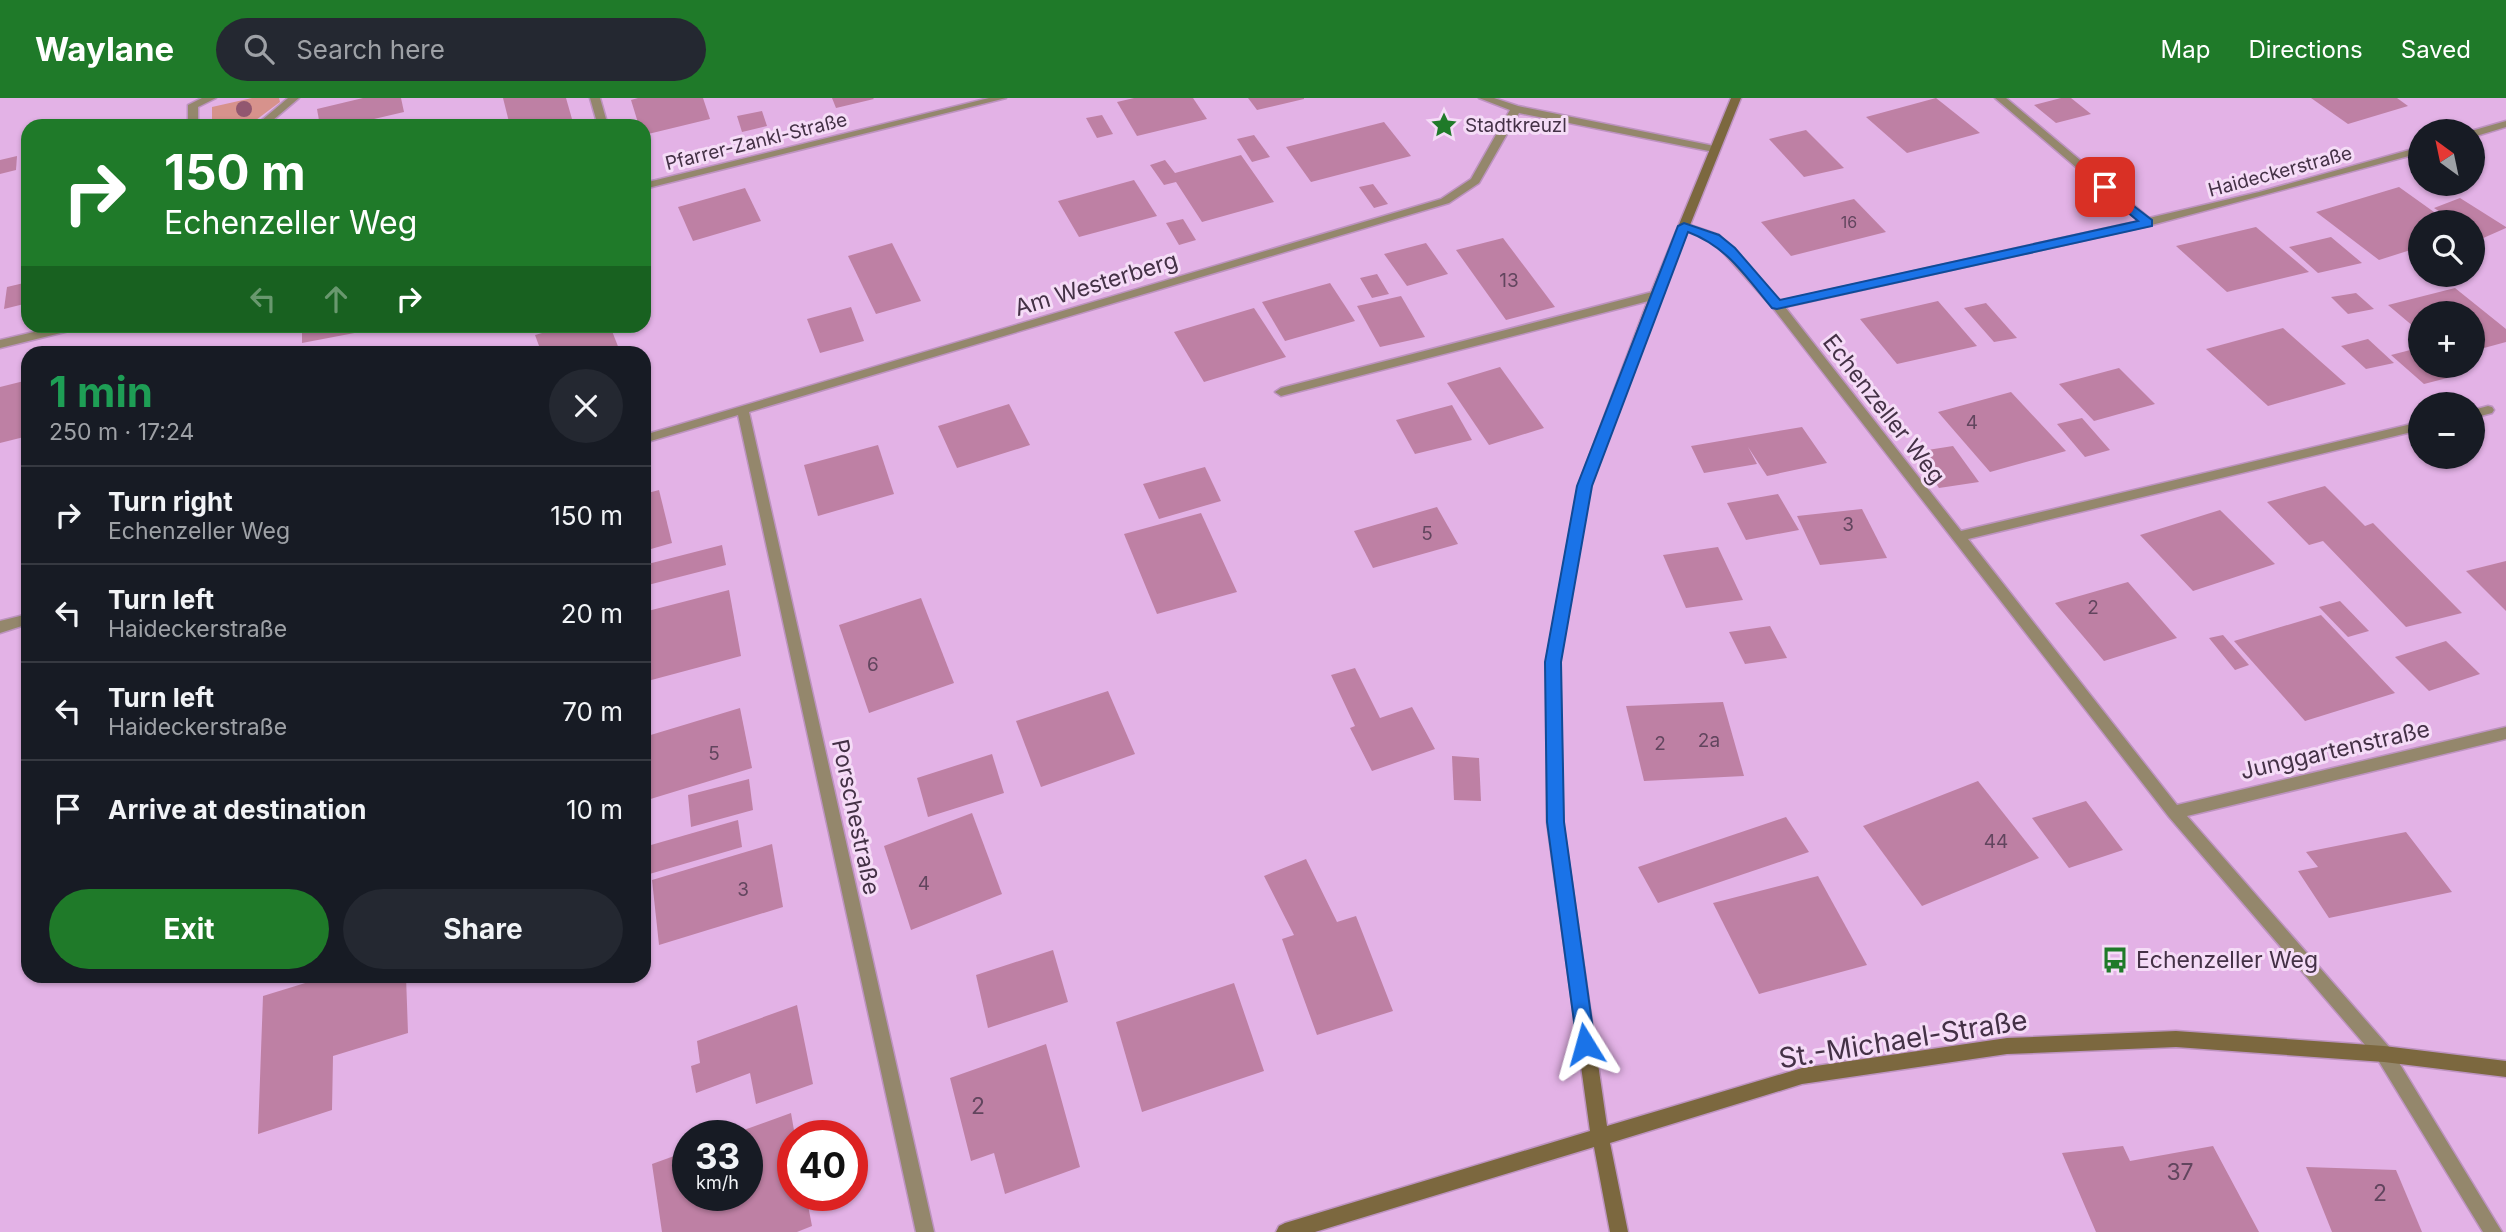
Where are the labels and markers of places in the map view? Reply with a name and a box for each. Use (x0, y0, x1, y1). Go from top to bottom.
place icon: Stadtkreuzl (1429, 110, 1459, 140)
place label: Stadtkreuzl (1465, 114, 1567, 137)
pin (2075, 157, 2135, 217)
bus stop icon: Echenzeller Weg (2100, 945, 2130, 975)
place label: Echenzeller Weg (2136, 946, 2318, 974)

